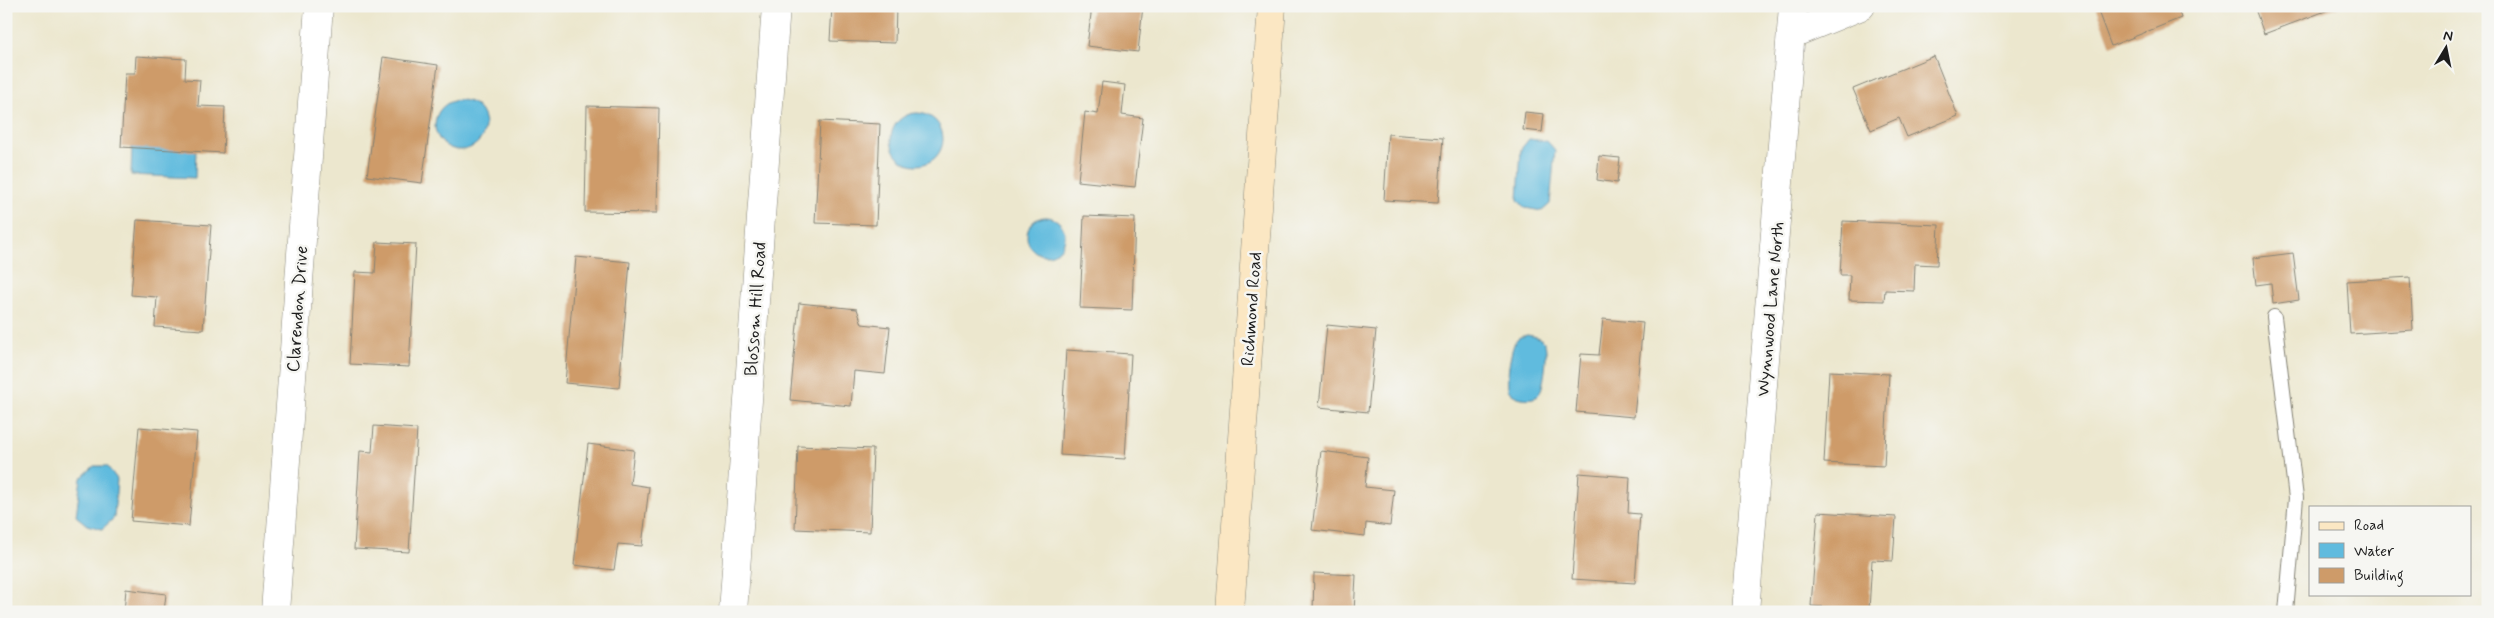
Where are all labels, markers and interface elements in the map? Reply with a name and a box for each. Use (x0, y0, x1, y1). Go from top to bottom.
north arrow (2422, 22, 2472, 72)
text: N (2442, 27, 2454, 46)
street label: Wynnwood Lane North (1751, 221, 1791, 398)
street label: Blossom Hill Road (739, 241, 773, 377)
street label: Clarendon Drive (282, 245, 314, 373)
street label: Richmond Road (1236, 251, 1268, 367)
legend (2309, 506, 2472, 596)
text: Road (2354, 516, 2384, 536)
text: Water (2354, 542, 2394, 562)
text: Building (2354, 566, 2404, 587)

